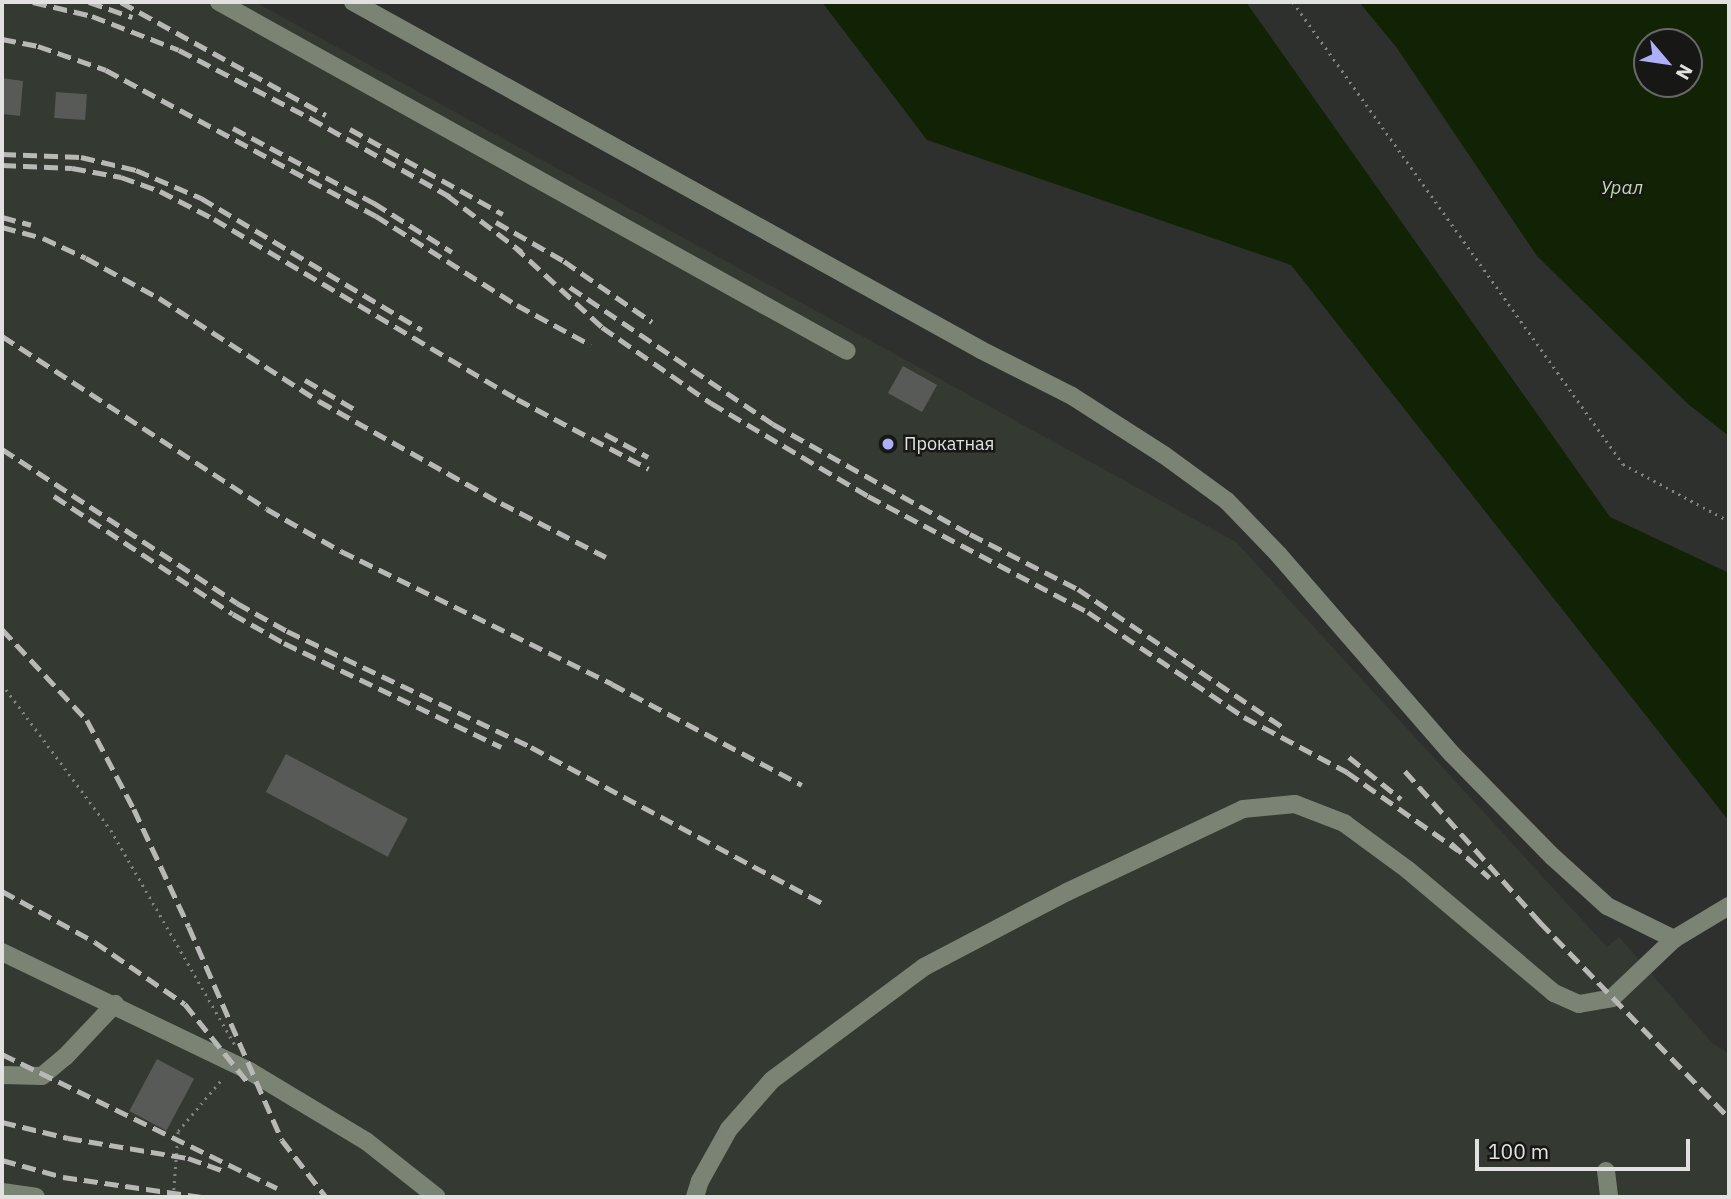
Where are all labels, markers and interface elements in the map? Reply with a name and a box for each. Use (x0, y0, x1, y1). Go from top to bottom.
north arrow (1633, 28, 1703, 98)
text: N (1671, 60, 1698, 84)
water label: Урал (1601, 177, 1643, 199)
place label: Прокатная (904, 433, 994, 455)
marker: Прокатная (878, 434, 898, 454)
scale bar (1479, 1126, 1694, 1170)
text: 100 m (1488, 1137, 1549, 1165)

